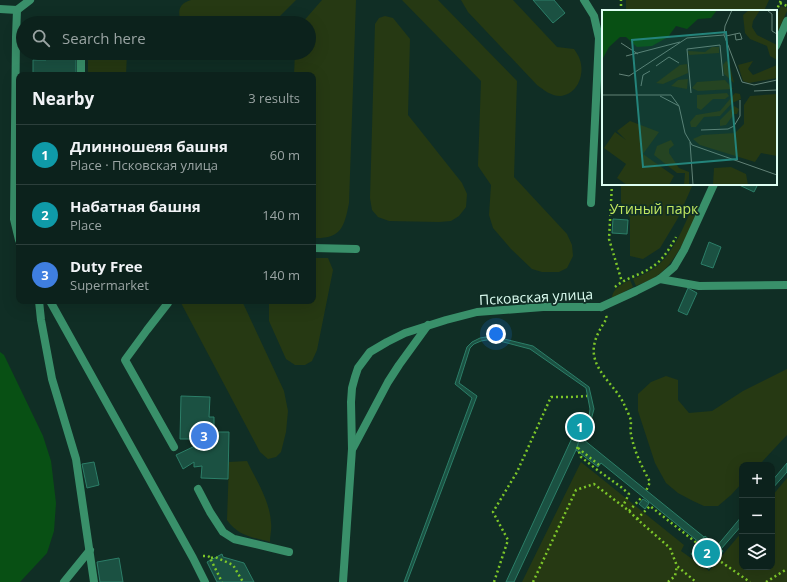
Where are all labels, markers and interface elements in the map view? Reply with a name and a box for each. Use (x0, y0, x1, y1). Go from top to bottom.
inset map (602, 10, 777, 185)
search box (16, 16, 316, 60)
icon: search (30, 27, 52, 49)
text: Search here (62, 28, 146, 48)
text: Nearby (32, 87, 94, 110)
text: 3 results (248, 89, 300, 107)
text: Длинношеяя башня (70, 136, 228, 156)
text: 1 (41, 146, 49, 164)
text: 60 m (270, 146, 300, 164)
text: Place · Псковская улица (70, 156, 218, 174)
text: Набатная башня (70, 196, 201, 216)
park label: Утиный парк (610, 199, 699, 218)
text: 2 (41, 206, 49, 224)
text: 140 m (262, 206, 300, 224)
text: Place (70, 216, 102, 234)
text: Duty Free (70, 256, 143, 276)
text: 3 (41, 266, 49, 284)
text: 140 m (262, 266, 300, 284)
text: Supermarket (70, 276, 149, 294)
street label: Псковская улица (478, 284, 593, 309)
your location (486, 324, 506, 344)
pin: 1 (567, 412, 593, 442)
pin: 3 (191, 421, 217, 451)
map controls (739, 462, 775, 570)
button: + (739, 462, 775, 498)
button: − (739, 498, 775, 534)
button: layers (739, 534, 775, 570)
pin: 2 (694, 538, 720, 568)

